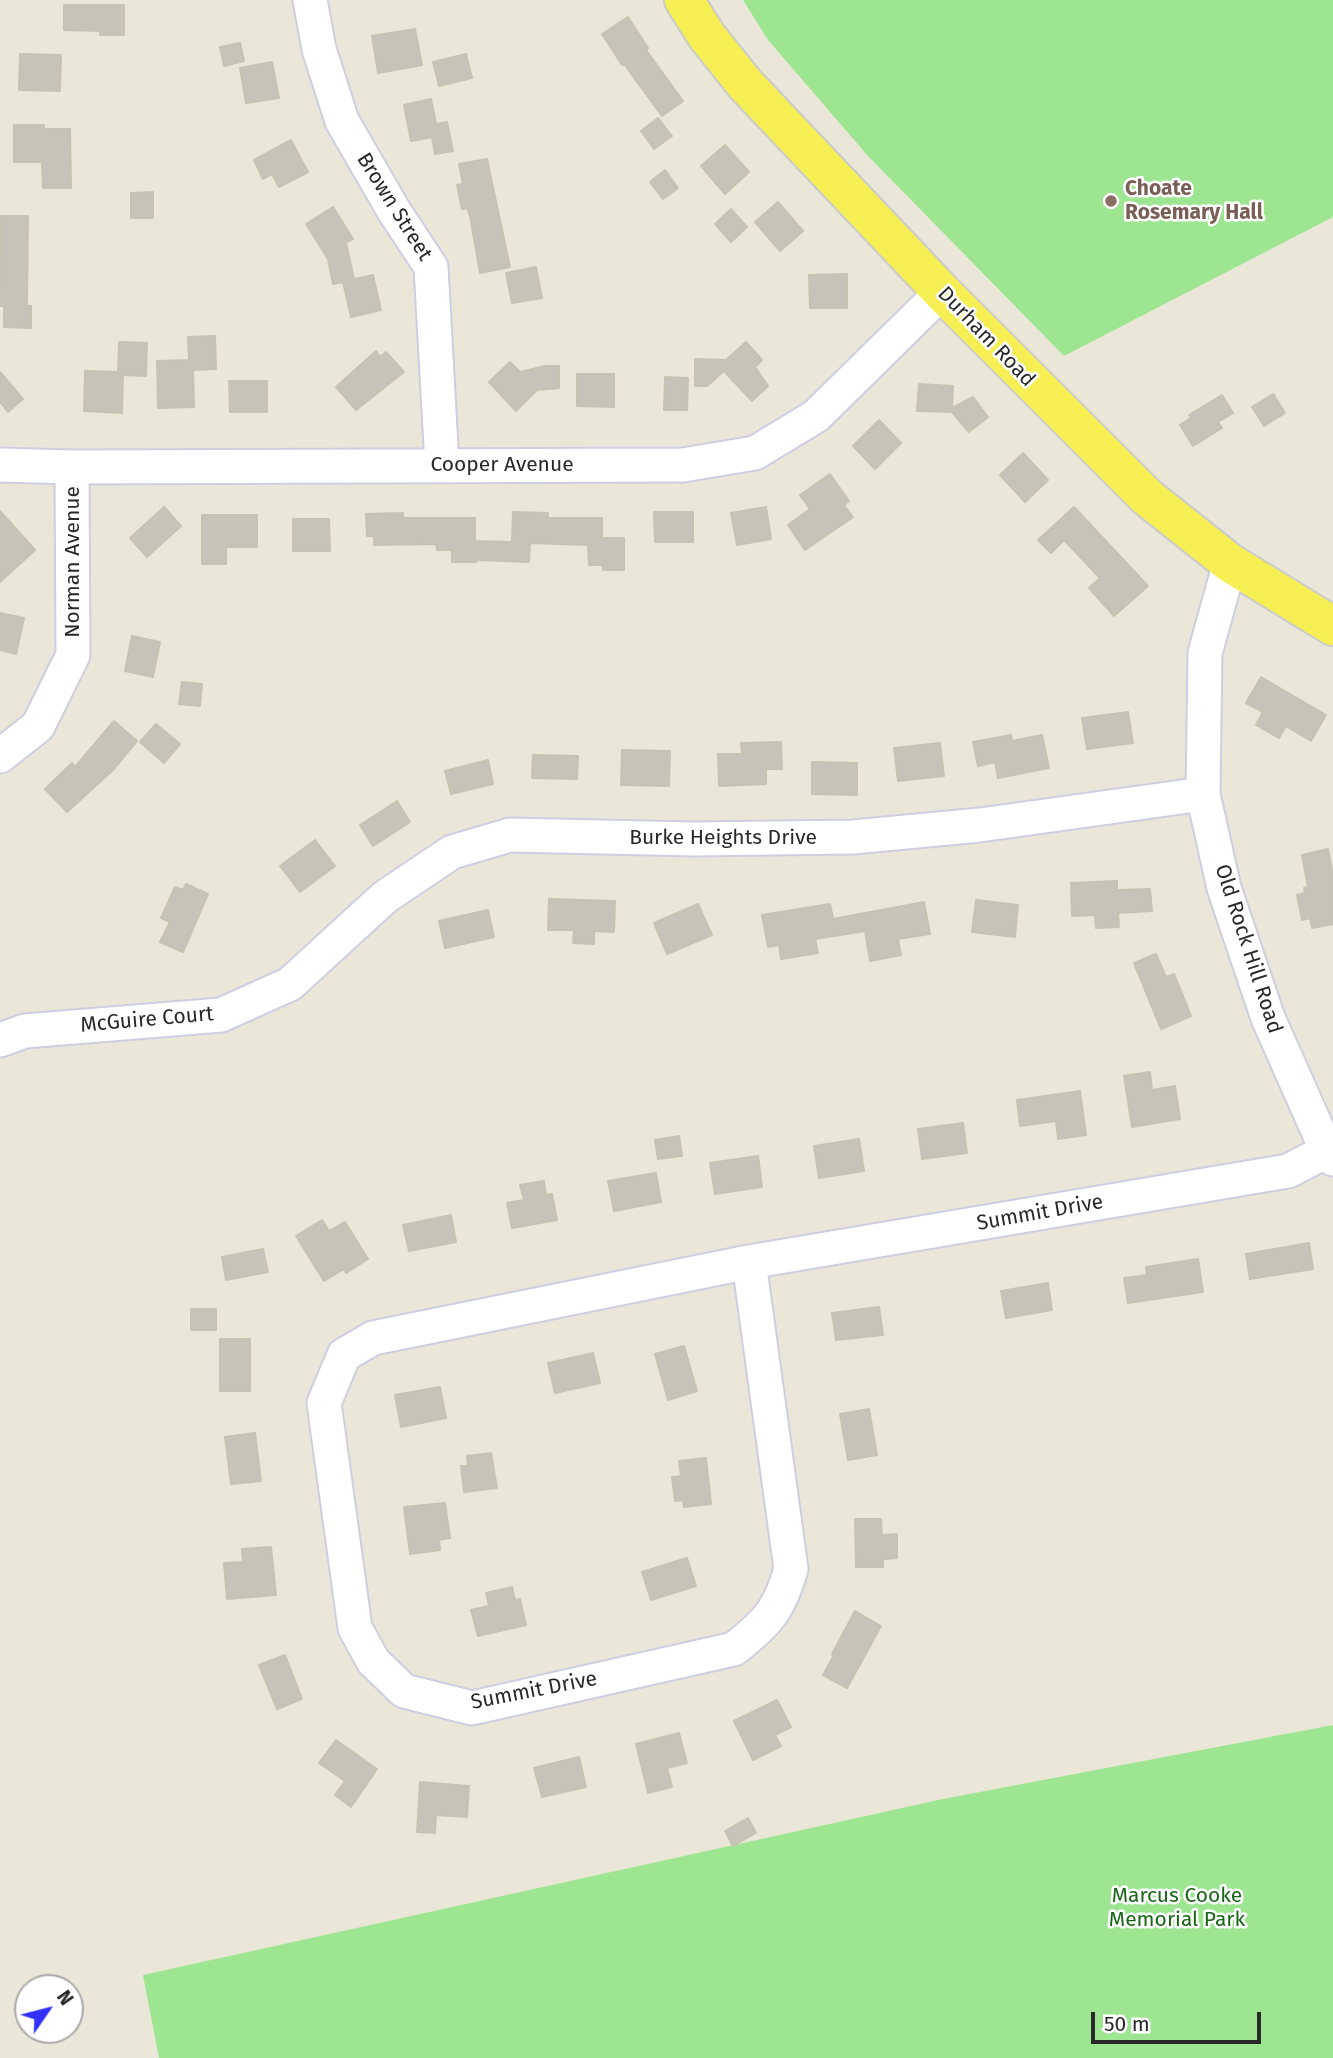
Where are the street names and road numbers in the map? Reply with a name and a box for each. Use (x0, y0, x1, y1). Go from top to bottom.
street label: Brown Street (351, 148, 437, 266)
street label: Durham Road (932, 282, 1040, 392)
street label: Cooper Avenue (430, 452, 574, 478)
street label: Norman Avenue (60, 486, 86, 638)
street label: Burke Heights Drive (629, 825, 817, 851)
street label: Old Rock Hill Road (1209, 861, 1287, 1037)
street label: McGuire Court (79, 1002, 215, 1038)
street label: Summit Drive (975, 1189, 1105, 1237)
street label: Summit Drive (469, 1666, 599, 1716)

